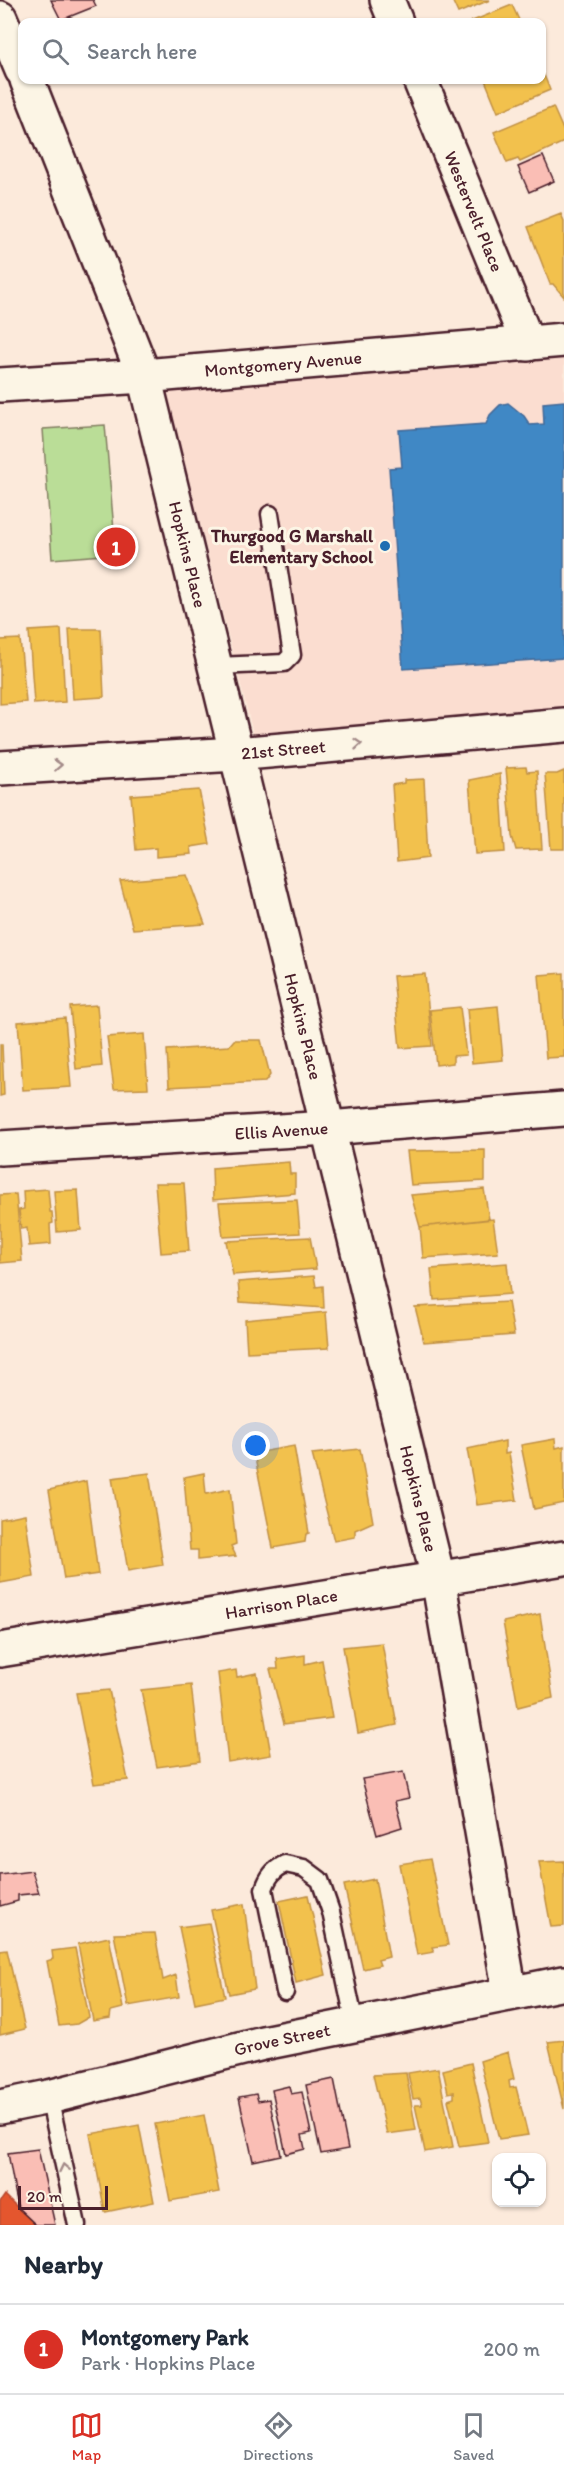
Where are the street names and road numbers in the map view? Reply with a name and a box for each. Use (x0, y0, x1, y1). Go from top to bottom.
street label: Westervelt Place (439, 148, 508, 275)
street label: Montgomery Avenue (203, 346, 363, 382)
street label: Hopkins Place (164, 499, 211, 610)
street label: 21st Street (240, 735, 327, 764)
street label: Hopkins Place (279, 971, 327, 1082)
street label: Ellis Avenue (234, 1117, 329, 1145)
street label: Hopkins Place (395, 1443, 442, 1554)
street label: Harrison Place (223, 1584, 339, 1624)
street label: Grove Street (232, 2019, 332, 2061)

